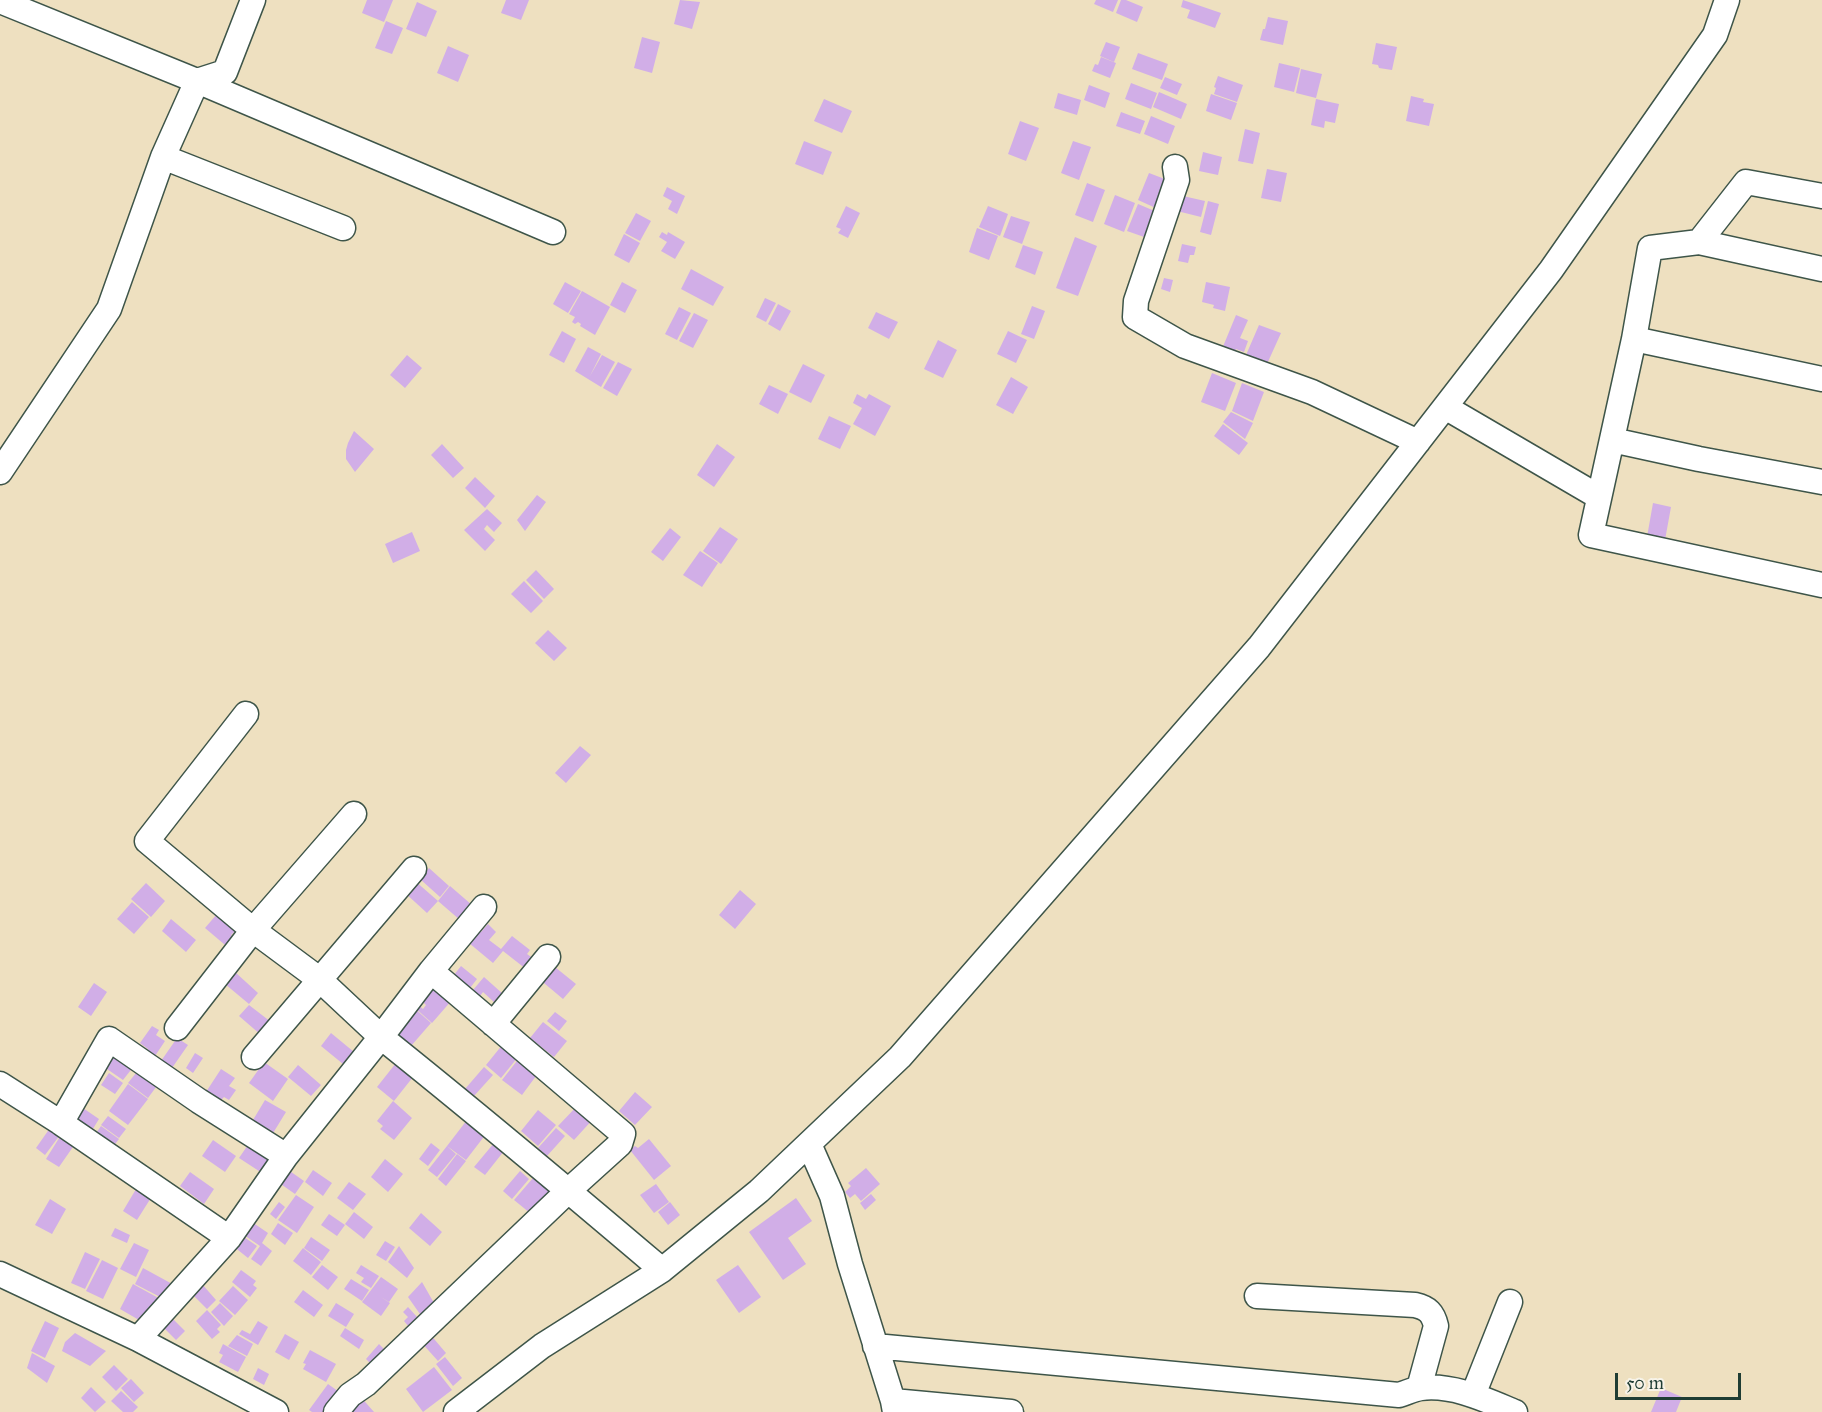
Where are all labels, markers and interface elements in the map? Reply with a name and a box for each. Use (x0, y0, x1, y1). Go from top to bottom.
scale bar (1618, 1361, 1744, 1399)
text: 50 m (1626, 1372, 1664, 1394)

